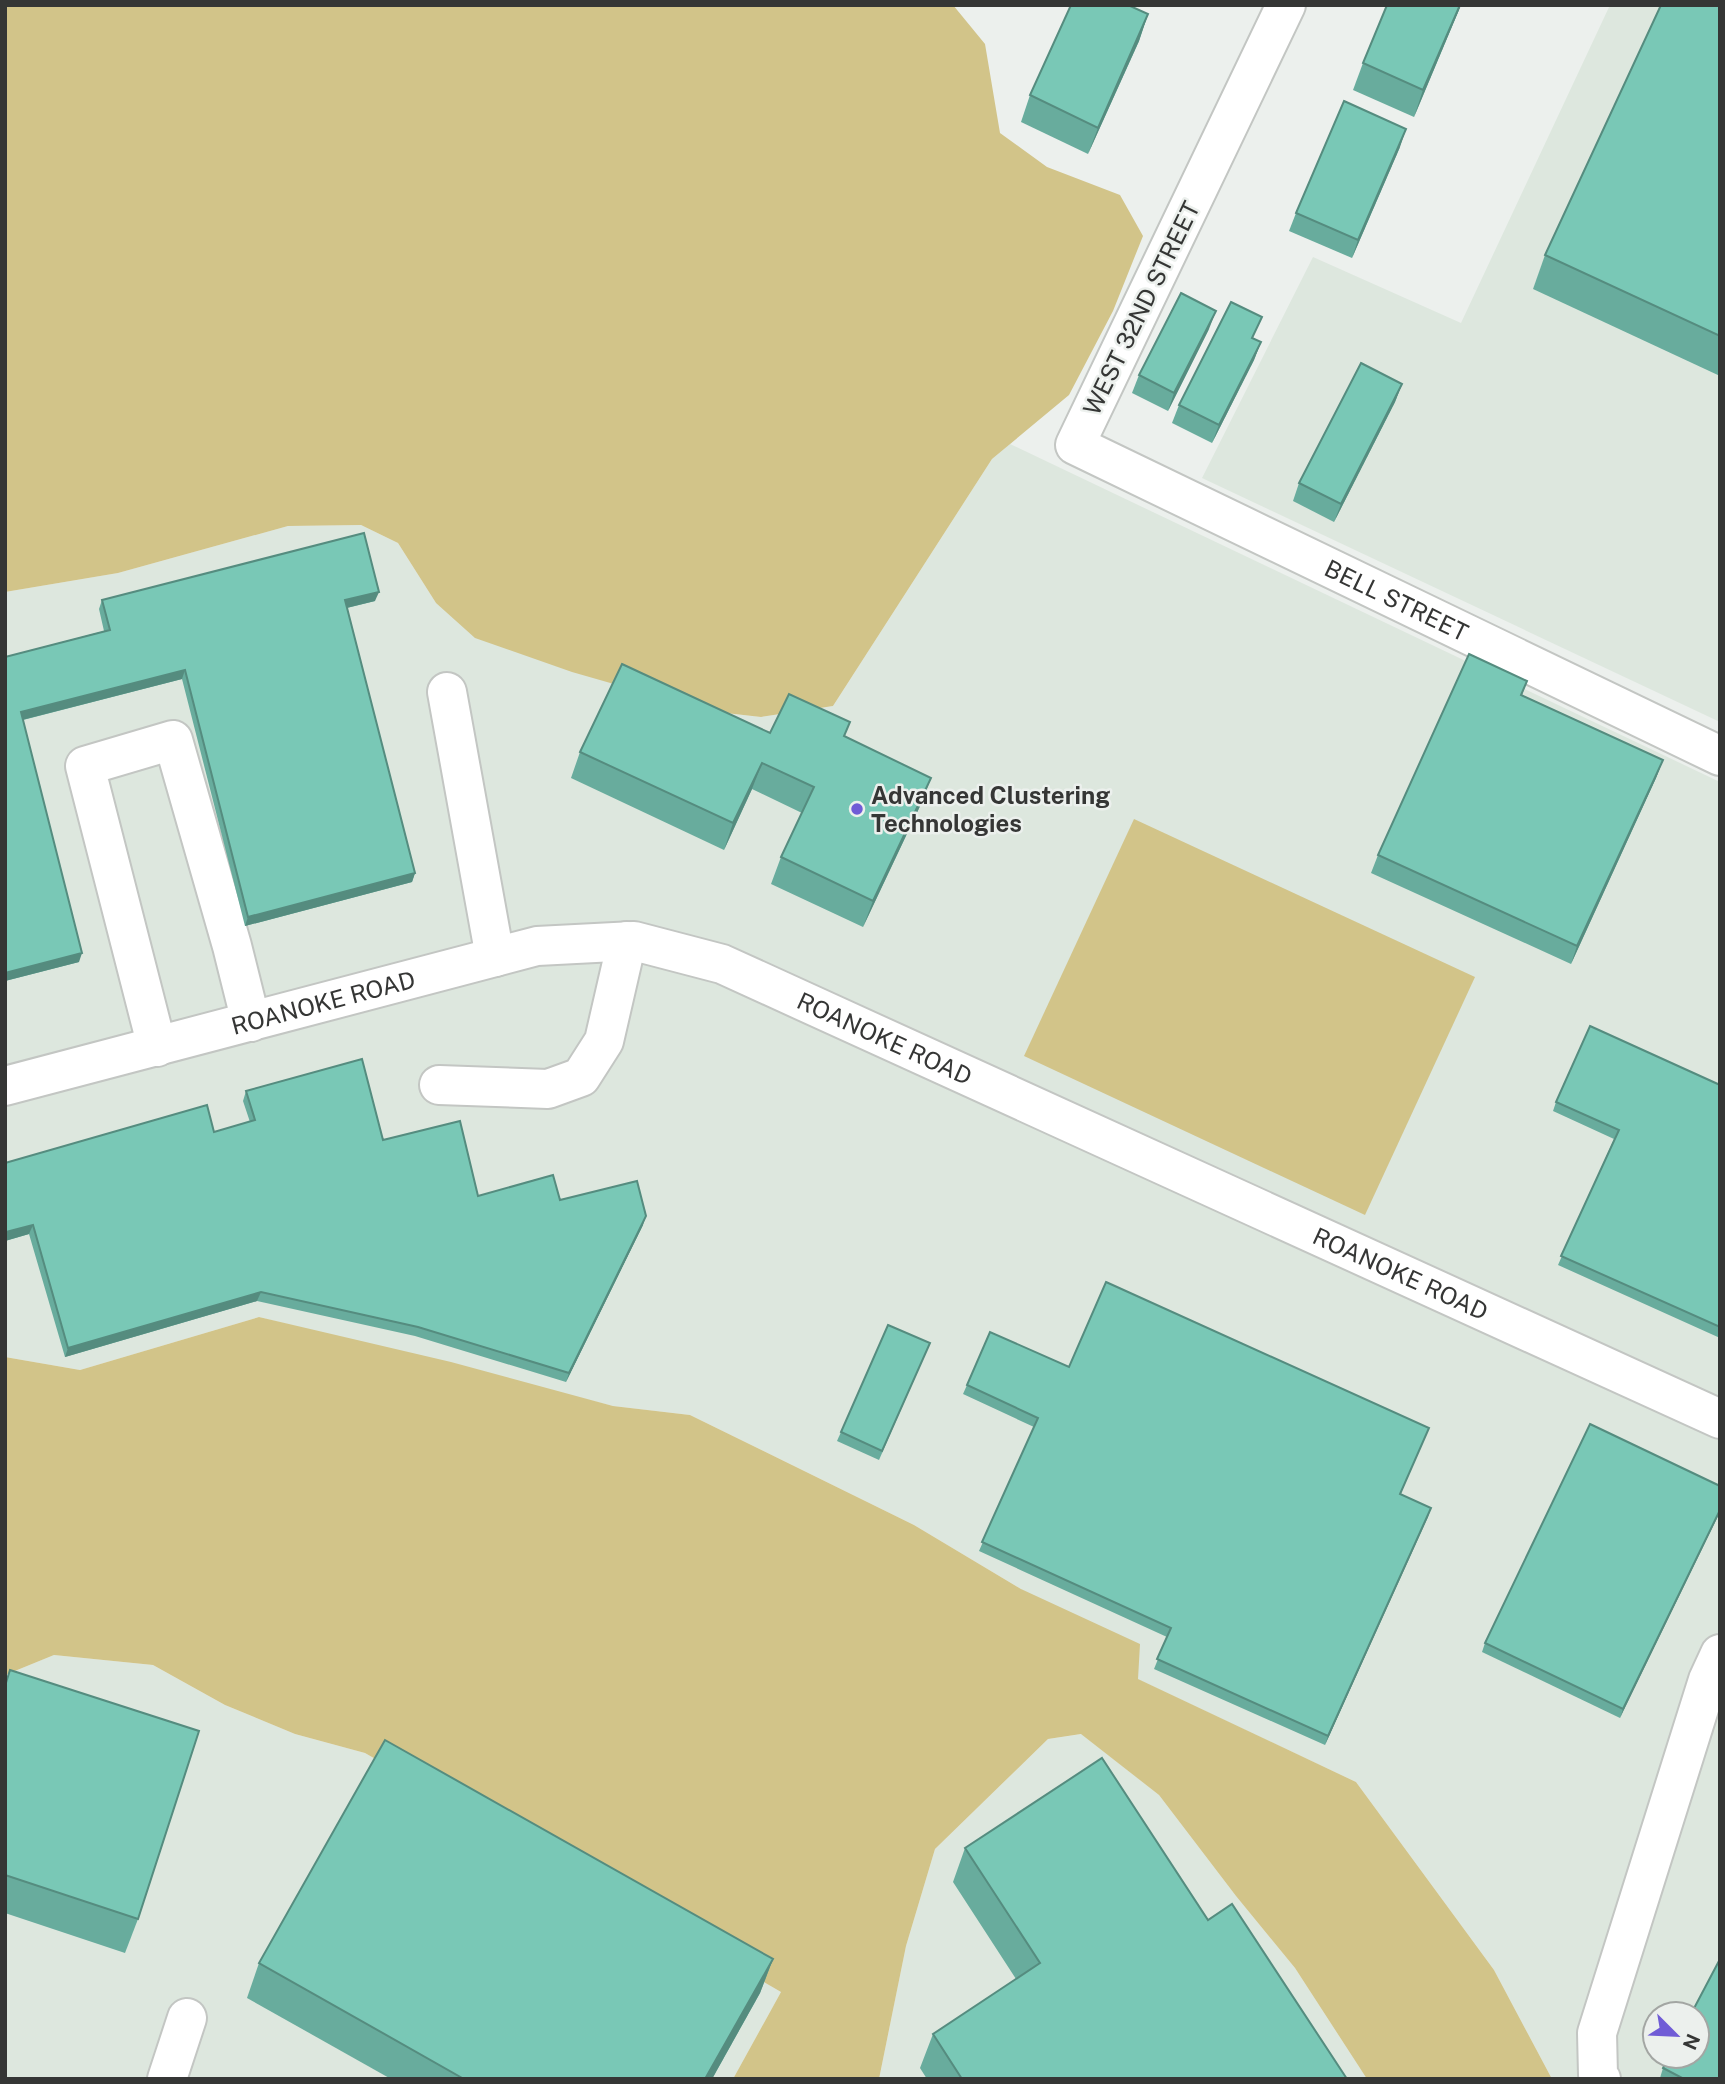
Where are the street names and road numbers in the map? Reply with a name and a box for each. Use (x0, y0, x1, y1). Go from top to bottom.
street label: WEST 32ND STREET (1077, 197, 1205, 419)
street label: BELL STREET (1320, 554, 1473, 646)
street label: ROANOKE ROAD (228, 965, 418, 1040)
street label: ROANOKE ROAD (793, 986, 977, 1090)
street label: ROANOKE ROAD (1309, 1221, 1492, 1325)

